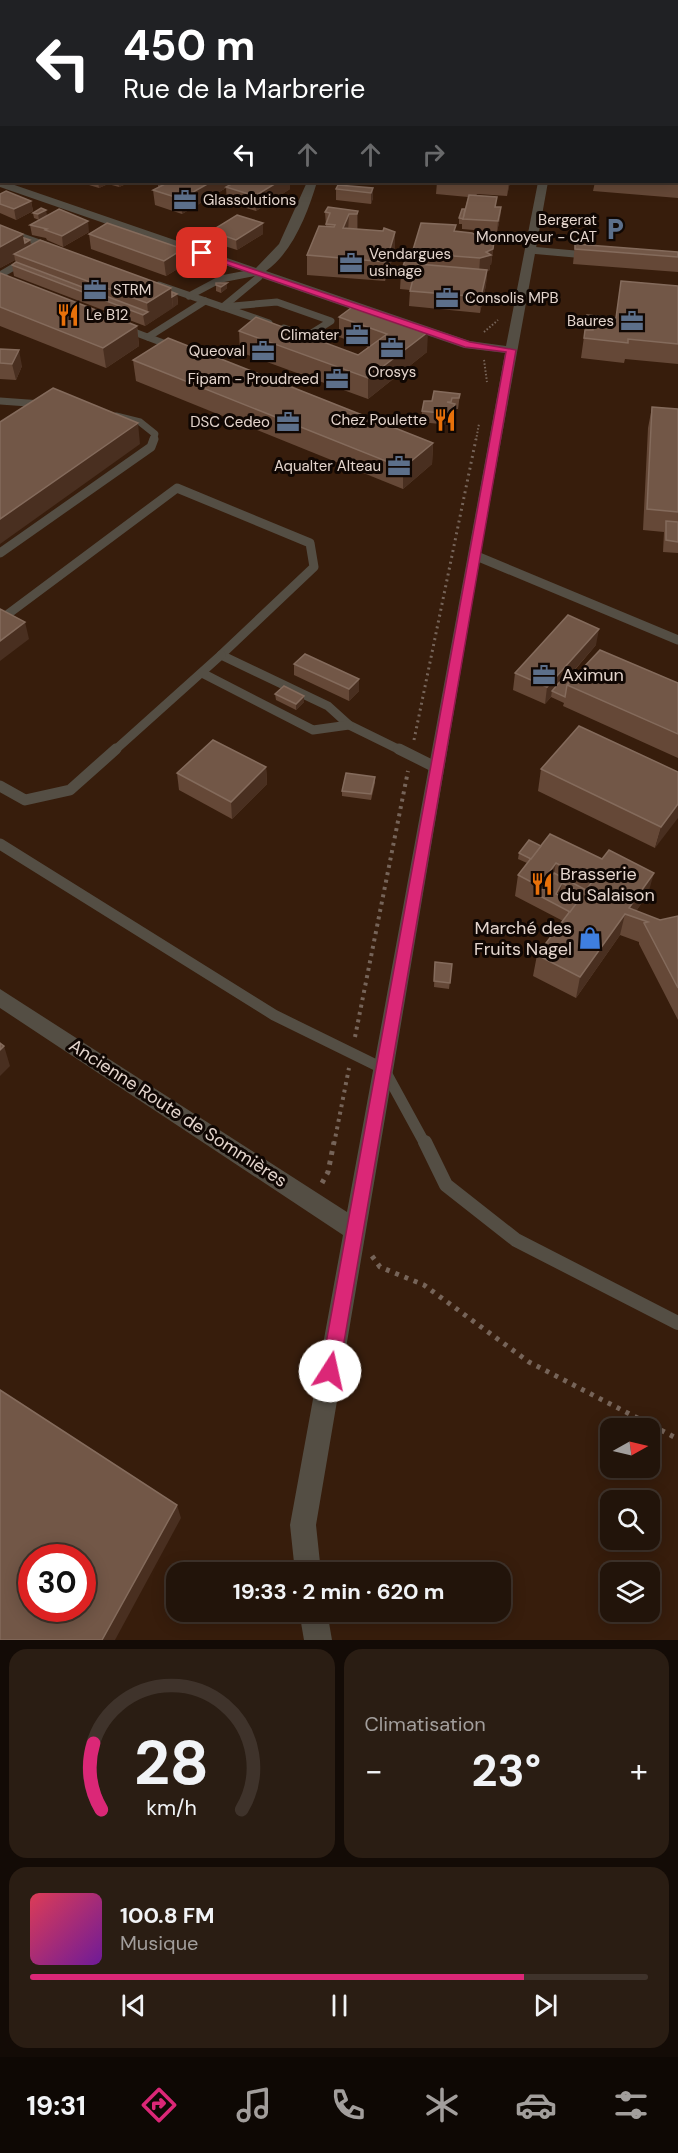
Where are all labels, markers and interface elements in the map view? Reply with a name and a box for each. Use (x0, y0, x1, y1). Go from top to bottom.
text: 450 m (123, 18, 255, 73)
icon: left (24, 24, 102, 102)
text: Rue de la Marbrerie (123, 71, 365, 106)
icon: left (228, 138, 261, 171)
icon: ahead (291, 138, 324, 171)
icon: ahead (354, 138, 387, 171)
icon: right (417, 138, 450, 171)
office icon: Glassolutions (172, 187, 198, 213)
place label: Glassolutions (203, 190, 296, 210)
place label: Bergerat Monnoyeur - CAT (476, 210, 597, 247)
parking icon: Bergerat Monnoyeur - CAT (602, 216, 628, 242)
pin (176, 227, 227, 278)
icon: arrive (185, 236, 218, 269)
place label: Vendargues usinage (369, 244, 451, 281)
office icon: Vendargues usinage (338, 250, 364, 276)
office icon: STRM (82, 277, 108, 303)
place label: STRM (113, 280, 151, 300)
office icon: Consolis MPB (434, 285, 460, 311)
place label: Consolis MPB (465, 288, 559, 308)
restaurant icon: Le B12 (55, 302, 81, 328)
place label: Le B12 (86, 305, 128, 325)
office icon: Baures (619, 308, 645, 334)
place label: Baures (567, 311, 614, 331)
office icon: Climater (344, 322, 370, 348)
place label: Climater (280, 325, 339, 345)
office icon: Orosys (379, 335, 405, 361)
office icon: Queoval (250, 338, 276, 364)
place label: Queoval (189, 341, 245, 361)
place label: Orosys (368, 362, 416, 382)
office icon: Fipam - Proudreed (324, 366, 350, 392)
place label: Fipam - Proudreed (188, 369, 319, 389)
restaurant icon: Chez Poulette (432, 407, 458, 433)
office icon: DSC Cedeo (275, 409, 301, 435)
place label: Chez Poulette (331, 410, 427, 430)
place label: DSC Cedeo (190, 412, 270, 432)
office icon: Aqualter Alteau (386, 453, 412, 479)
place label: Aqualter Alteau (274, 456, 381, 476)
office icon: Aximun (531, 662, 557, 688)
place label: Aximun (562, 663, 624, 687)
place label: Brasserie du Salaison (560, 862, 655, 907)
restaurant icon: Brasserie du Salaison (529, 871, 555, 897)
place label: Marché des Fruits Nagel (474, 916, 572, 961)
shop icon: Marché des Fruits Nagel (577, 925, 603, 951)
street label: Ancienne Route de Sommières (64, 1033, 292, 1193)
position arrow (298, 1339, 362, 1403)
north arrow (600, 1418, 660, 1478)
map controls (600, 1418, 660, 1622)
button: search (600, 1490, 660, 1550)
speed limit sign: 30 (18, 1544, 96, 1622)
button: layers (600, 1562, 660, 1622)
text: 19:33 · 2 min · 620 m (233, 1577, 444, 1606)
text: Climatisation (365, 1711, 486, 1737)
text: 28 (134, 1722, 209, 1803)
text: 23° (472, 1741, 541, 1800)
text: − (365, 1749, 383, 1792)
text: + (630, 1749, 648, 1792)
text: km/h (146, 1795, 197, 1823)
text: 100.8 FM (120, 1901, 214, 1930)
text: Musique (120, 1930, 198, 1956)
icon: previous (117, 1989, 150, 2022)
icon: pause (323, 1989, 356, 2022)
icon: next (529, 1989, 562, 2022)
icon: directions (138, 2084, 180, 2126)
icon: music (233, 2084, 275, 2126)
icon: phone (327, 2084, 369, 2126)
icon: climate (421, 2084, 463, 2126)
icon: car (515, 2084, 557, 2126)
icon: filters (610, 2084, 652, 2126)
text: 19:31 (26, 2088, 86, 2123)

